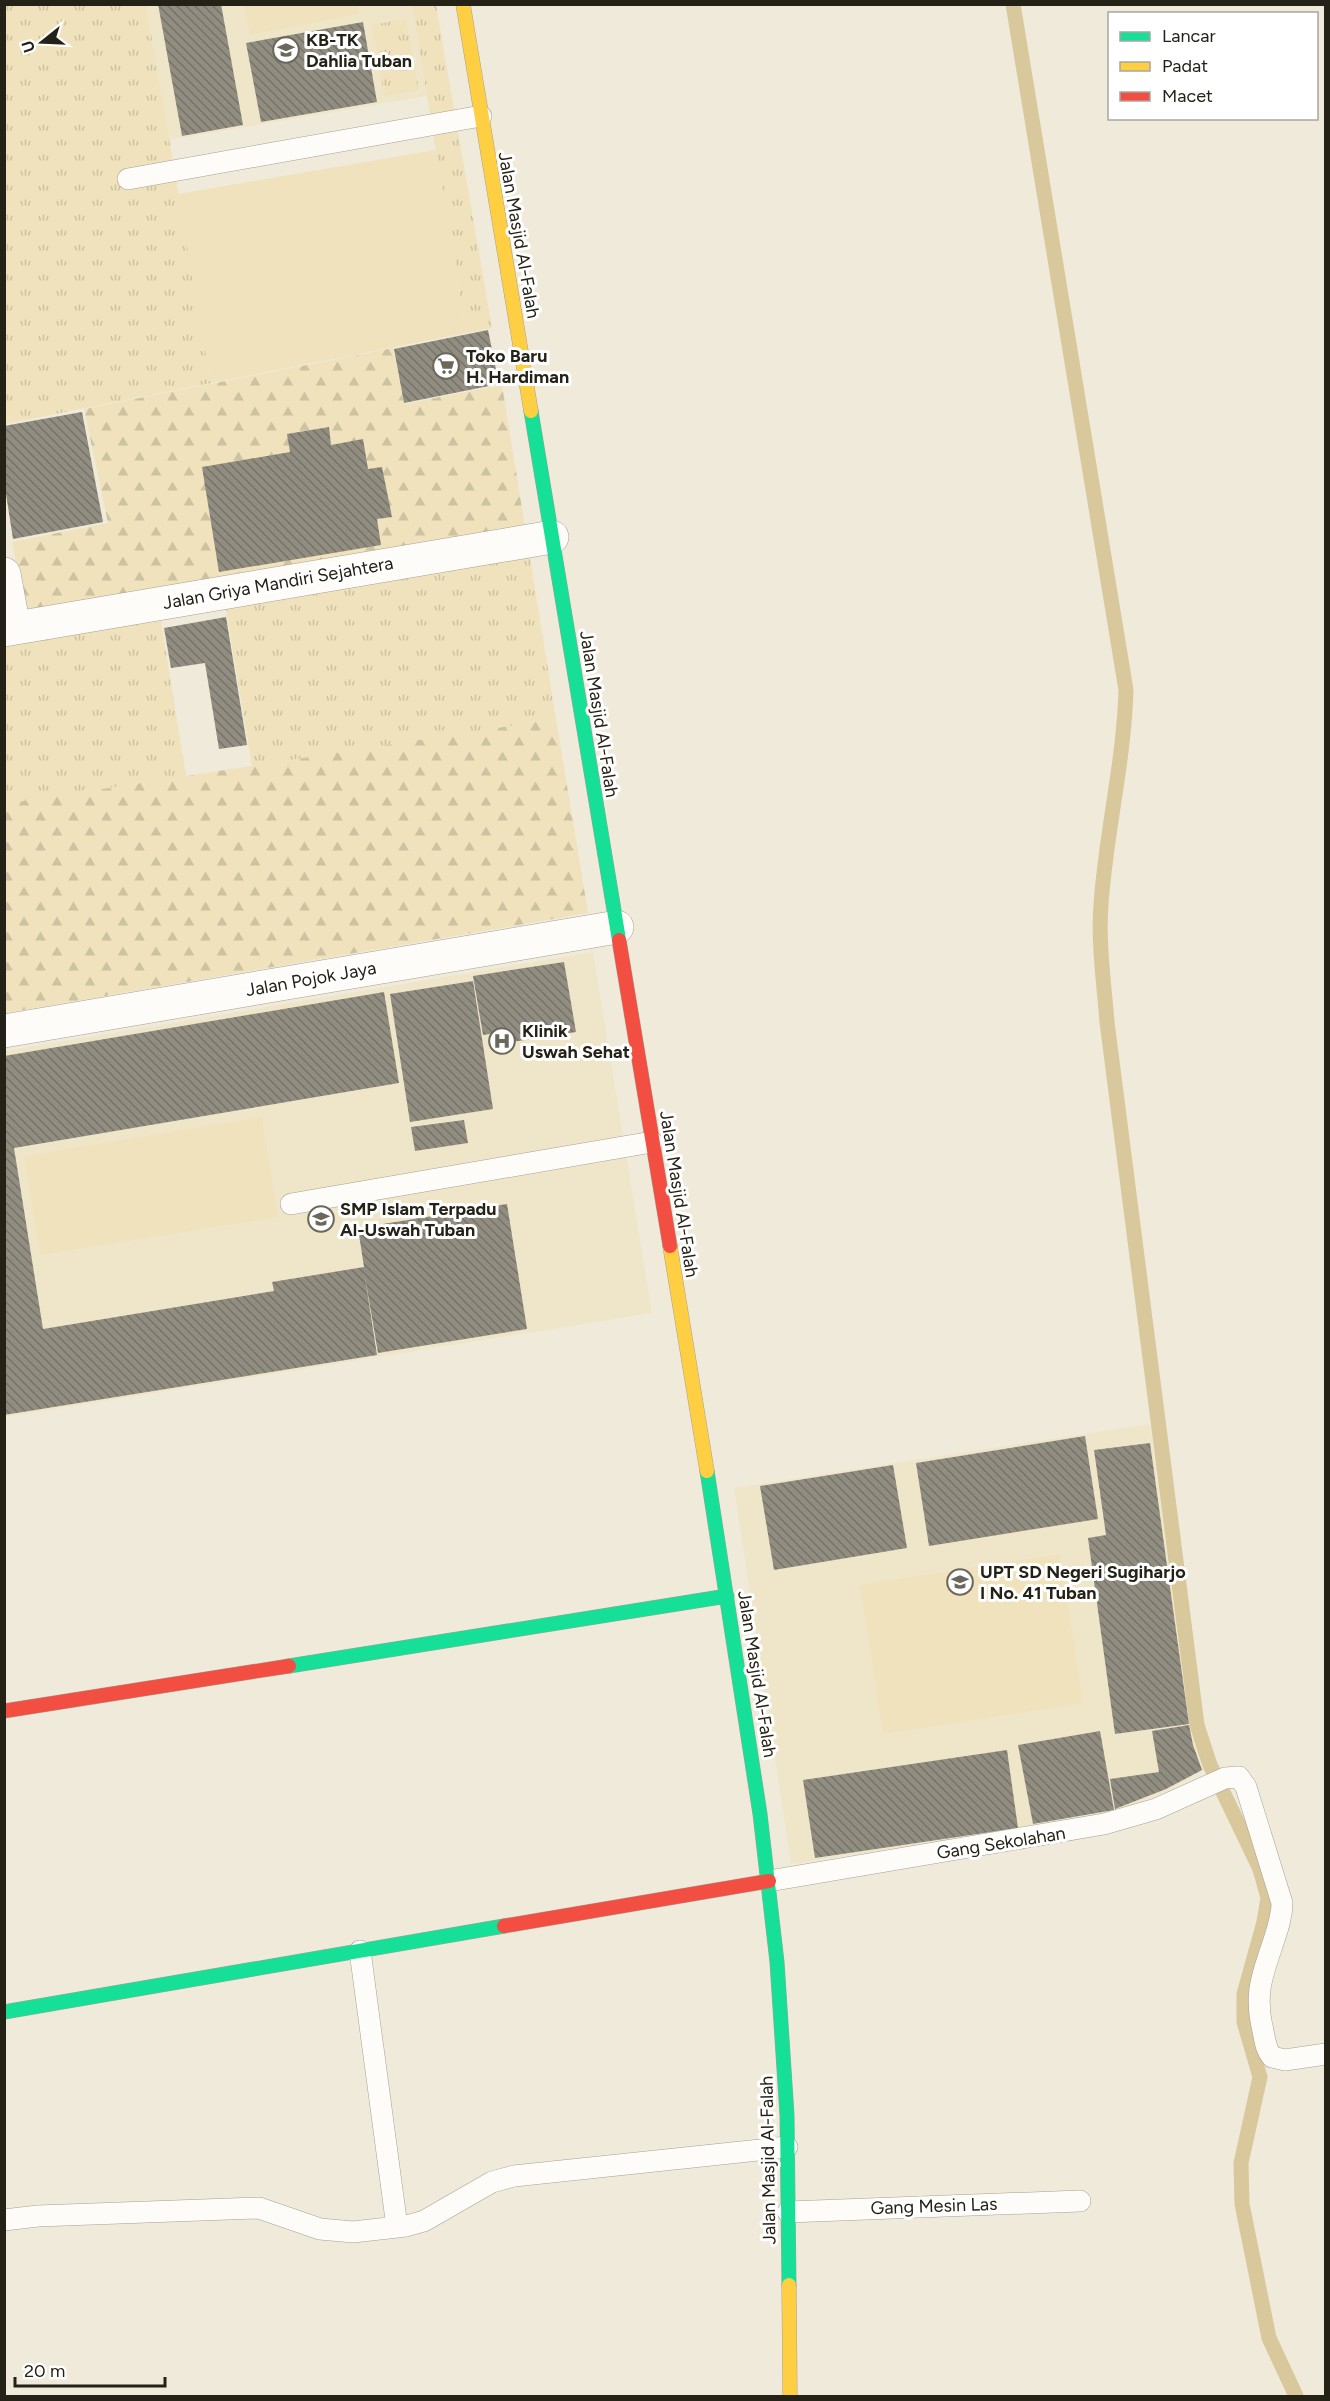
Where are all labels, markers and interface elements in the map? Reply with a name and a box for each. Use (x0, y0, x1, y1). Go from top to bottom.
north arrow (12, 12, 72, 72)
legend (1108, 12, 1318, 120)
text: Lancar (1162, 25, 1216, 47)
place label: KB-TK Dahlia Tuban (306, 29, 412, 72)
school or university icon: KB-TK Dahlia Tuban (271, 35, 301, 65)
text: U (17, 38, 39, 55)
text: Padat (1162, 55, 1208, 77)
text: Macet (1162, 85, 1213, 107)
street label: Jalan Masjid Al-Falah (494, 150, 544, 320)
place label: Toko Baru H. Hardiman (466, 345, 569, 388)
supermarket icon: Toko Baru H. Hardiman (431, 351, 461, 381)
street label: Jalan Griya Mandiri Sejahtera (161, 552, 395, 614)
street label: Jalan Masjid Al-Falah (575, 629, 623, 799)
street label: Jalan Pojok Jaya (244, 957, 378, 1001)
place label: Klinik Uswah Sehat (522, 1020, 630, 1063)
hospital icon: Klinik Uswah Sehat (487, 1026, 517, 1056)
street label: Jalan Masjid Al-Falah (655, 1109, 703, 1279)
place label: SMP Islam Terpadu Al-Uswah Tuban (340, 1198, 497, 1241)
school or university icon: SMP Islam Terpadu Al-Uswah Tuban (306, 1204, 336, 1234)
place label: UPT SD Negeri Sugiharjo I No. 41 Tuban (980, 1561, 1186, 1604)
school or university icon: UPT SD Negeri Sugiharjo I No. 41 Tuban (945, 1567, 975, 1597)
street label: Jalan Masjid Al-Falah (733, 1589, 781, 1759)
street label: Gang Sekolahan (935, 1822, 1067, 1864)
street label: Jalan Masjid Al-Falah (756, 2076, 780, 2244)
street label: Gang Mesin Las (870, 2193, 998, 2219)
scale bar (15, 2350, 165, 2388)
text: 20 m (24, 2360, 65, 2382)

